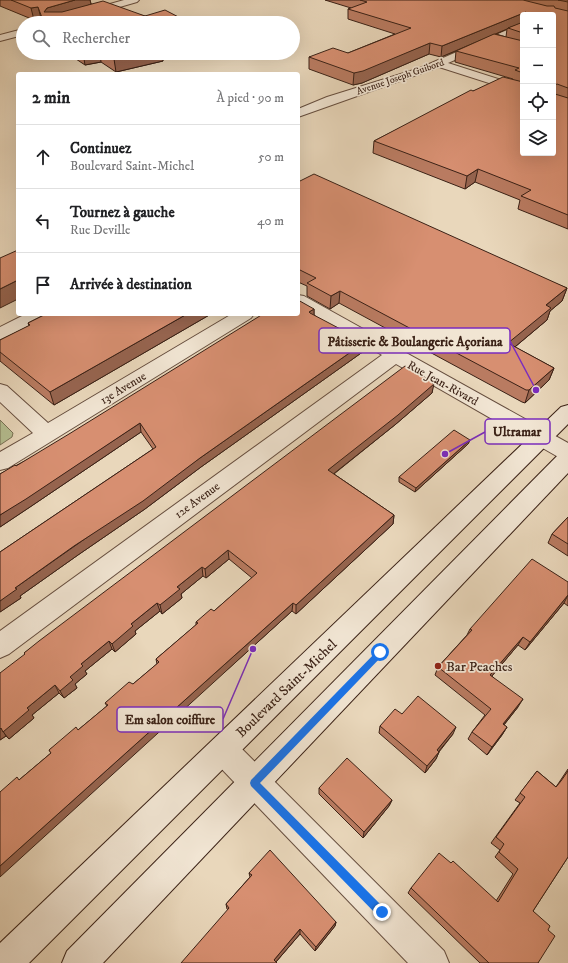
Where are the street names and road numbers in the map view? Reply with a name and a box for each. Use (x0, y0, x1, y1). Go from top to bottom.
street label: Avenue Joseph Guibord (355, 56, 446, 98)
street label: Rue Jean-Rivard (405, 358, 481, 409)
street label: 13e Avenue (98, 369, 149, 408)
street label: 12e Avenue (172, 479, 223, 522)
street label: Boulevard Saint-Michel (232, 635, 342, 742)

